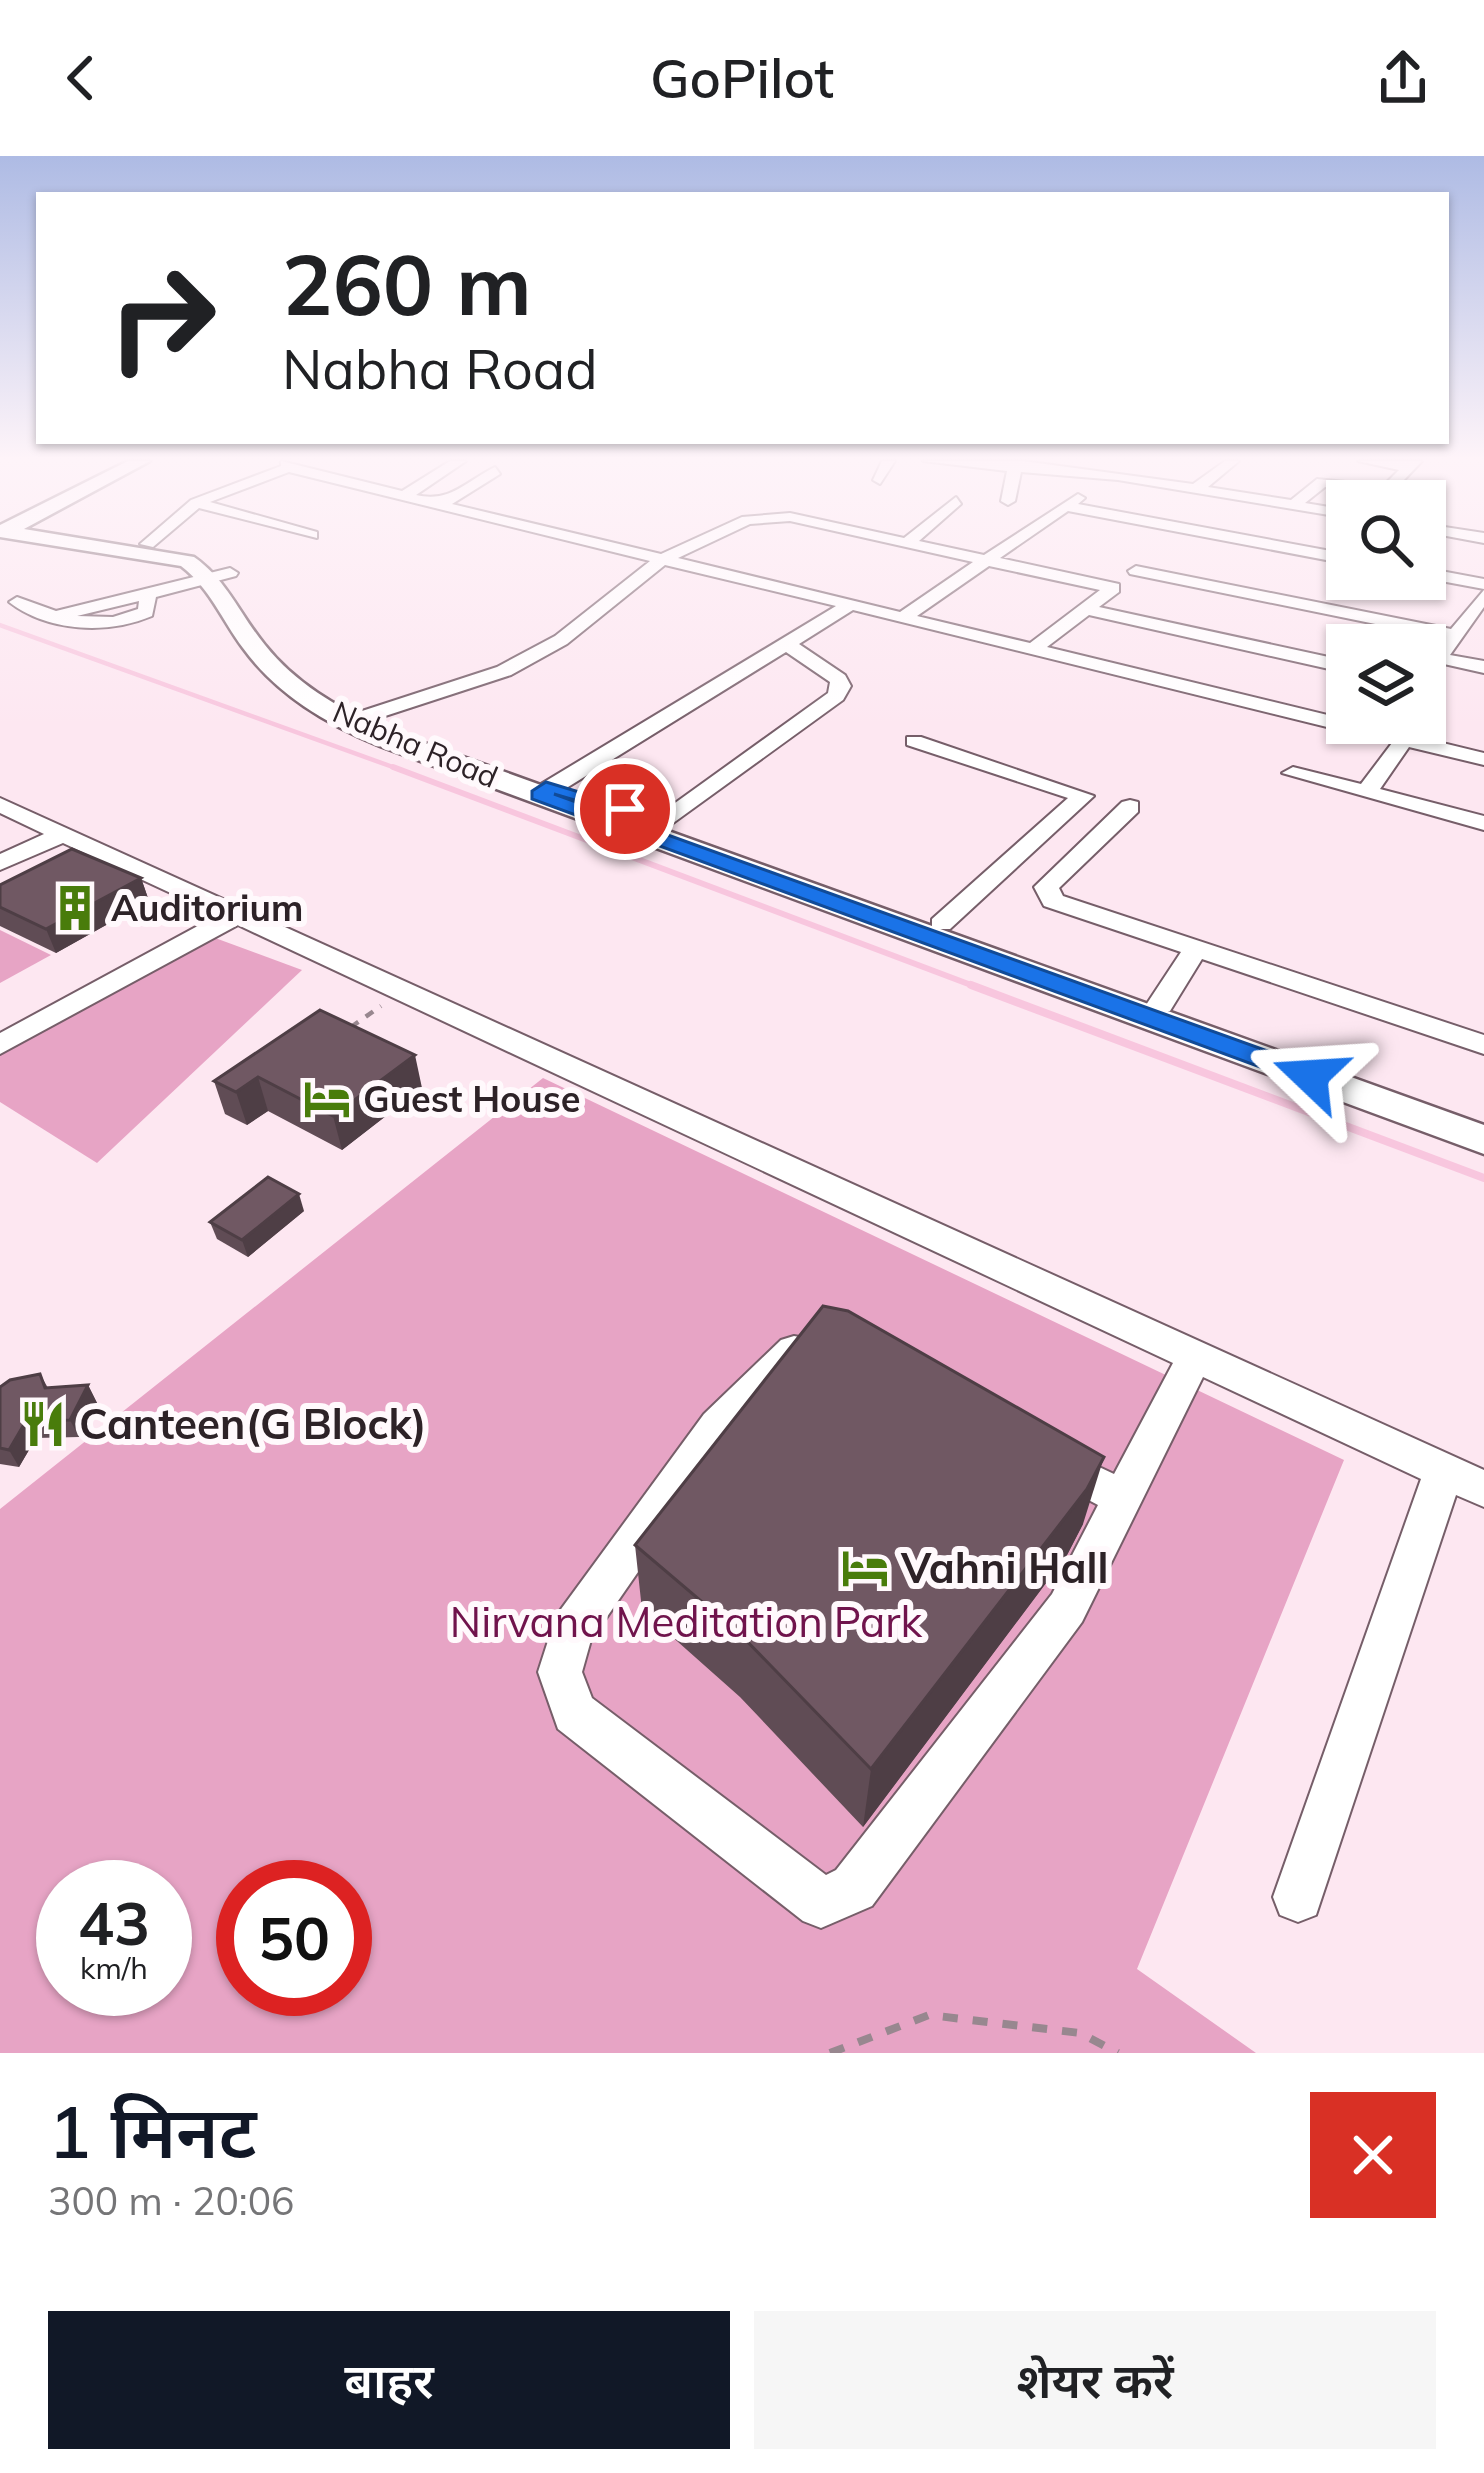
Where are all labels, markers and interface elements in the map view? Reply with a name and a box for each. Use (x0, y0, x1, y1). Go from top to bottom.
text: GoPilot (650, 44, 834, 112)
icon: back (48, 45, 114, 111)
icon: share (1370, 45, 1436, 111)
text: 260 m (282, 231, 532, 336)
icon: right (84, 240, 240, 396)
text: Nabha Road (282, 335, 598, 403)
map controls (1326, 480, 1446, 744)
button: search (1326, 480, 1446, 600)
button: layers (1326, 624, 1446, 744)
street label: Nabha Road (327, 692, 504, 796)
pin (574, 758, 676, 860)
icon: arrive (592, 776, 658, 842)
building icon: Auditorium (50, 883, 100, 933)
place label: Auditorium (111, 885, 303, 930)
position arrow (1247, 1013, 1373, 1139)
hotel icon: Guest House (302, 1074, 352, 1124)
place label: Guest House (363, 1076, 581, 1121)
place label: Canteen(G Block) (79, 1397, 427, 1450)
restaurant icon: Canteen(G Block) (18, 1399, 68, 1449)
place label: Vahni Hall (900, 1541, 1108, 1594)
hotel icon: Vahni Hall (840, 1543, 890, 1593)
park label: Nirvana Meditation Park (450, 1595, 923, 1648)
speed limit sign: 50 (216, 1860, 372, 2016)
text: 43 (78, 1885, 150, 1960)
text: km/h (80, 1949, 148, 1987)
text: 1 मिनट (48, 2086, 257, 2176)
button: close (1310, 2092, 1436, 2218)
text: 300 m · 20:06 (48, 2176, 294, 2225)
button: बाहर (48, 2311, 730, 2449)
button: शेयर करें (754, 2311, 1436, 2449)

